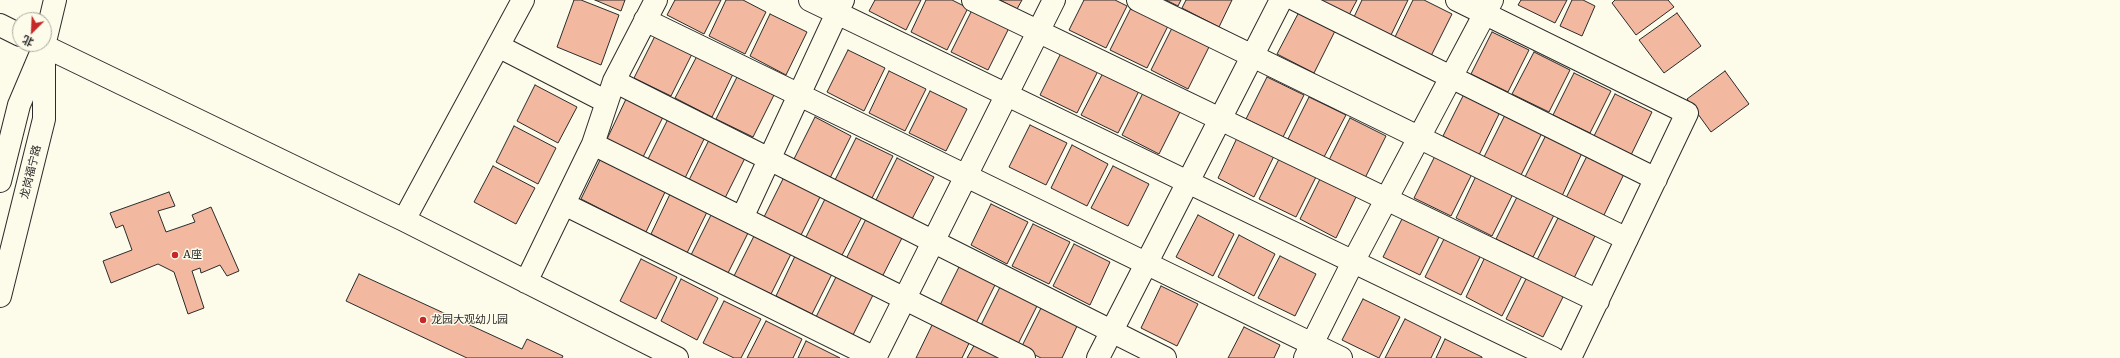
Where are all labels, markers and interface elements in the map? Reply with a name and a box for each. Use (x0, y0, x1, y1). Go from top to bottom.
north arrow (12, 12, 52, 52)
text: 北 (19, 33, 36, 52)
street label: 龙岗福宁路 (18, 144, 44, 200)
place label: A座 (183, 248, 202, 262)
marker: A座 (170, 250, 180, 260)
place label: 龙园大观幼儿园 (431, 313, 508, 327)
marker: 龙园大观幼儿园 (418, 315, 428, 325)

